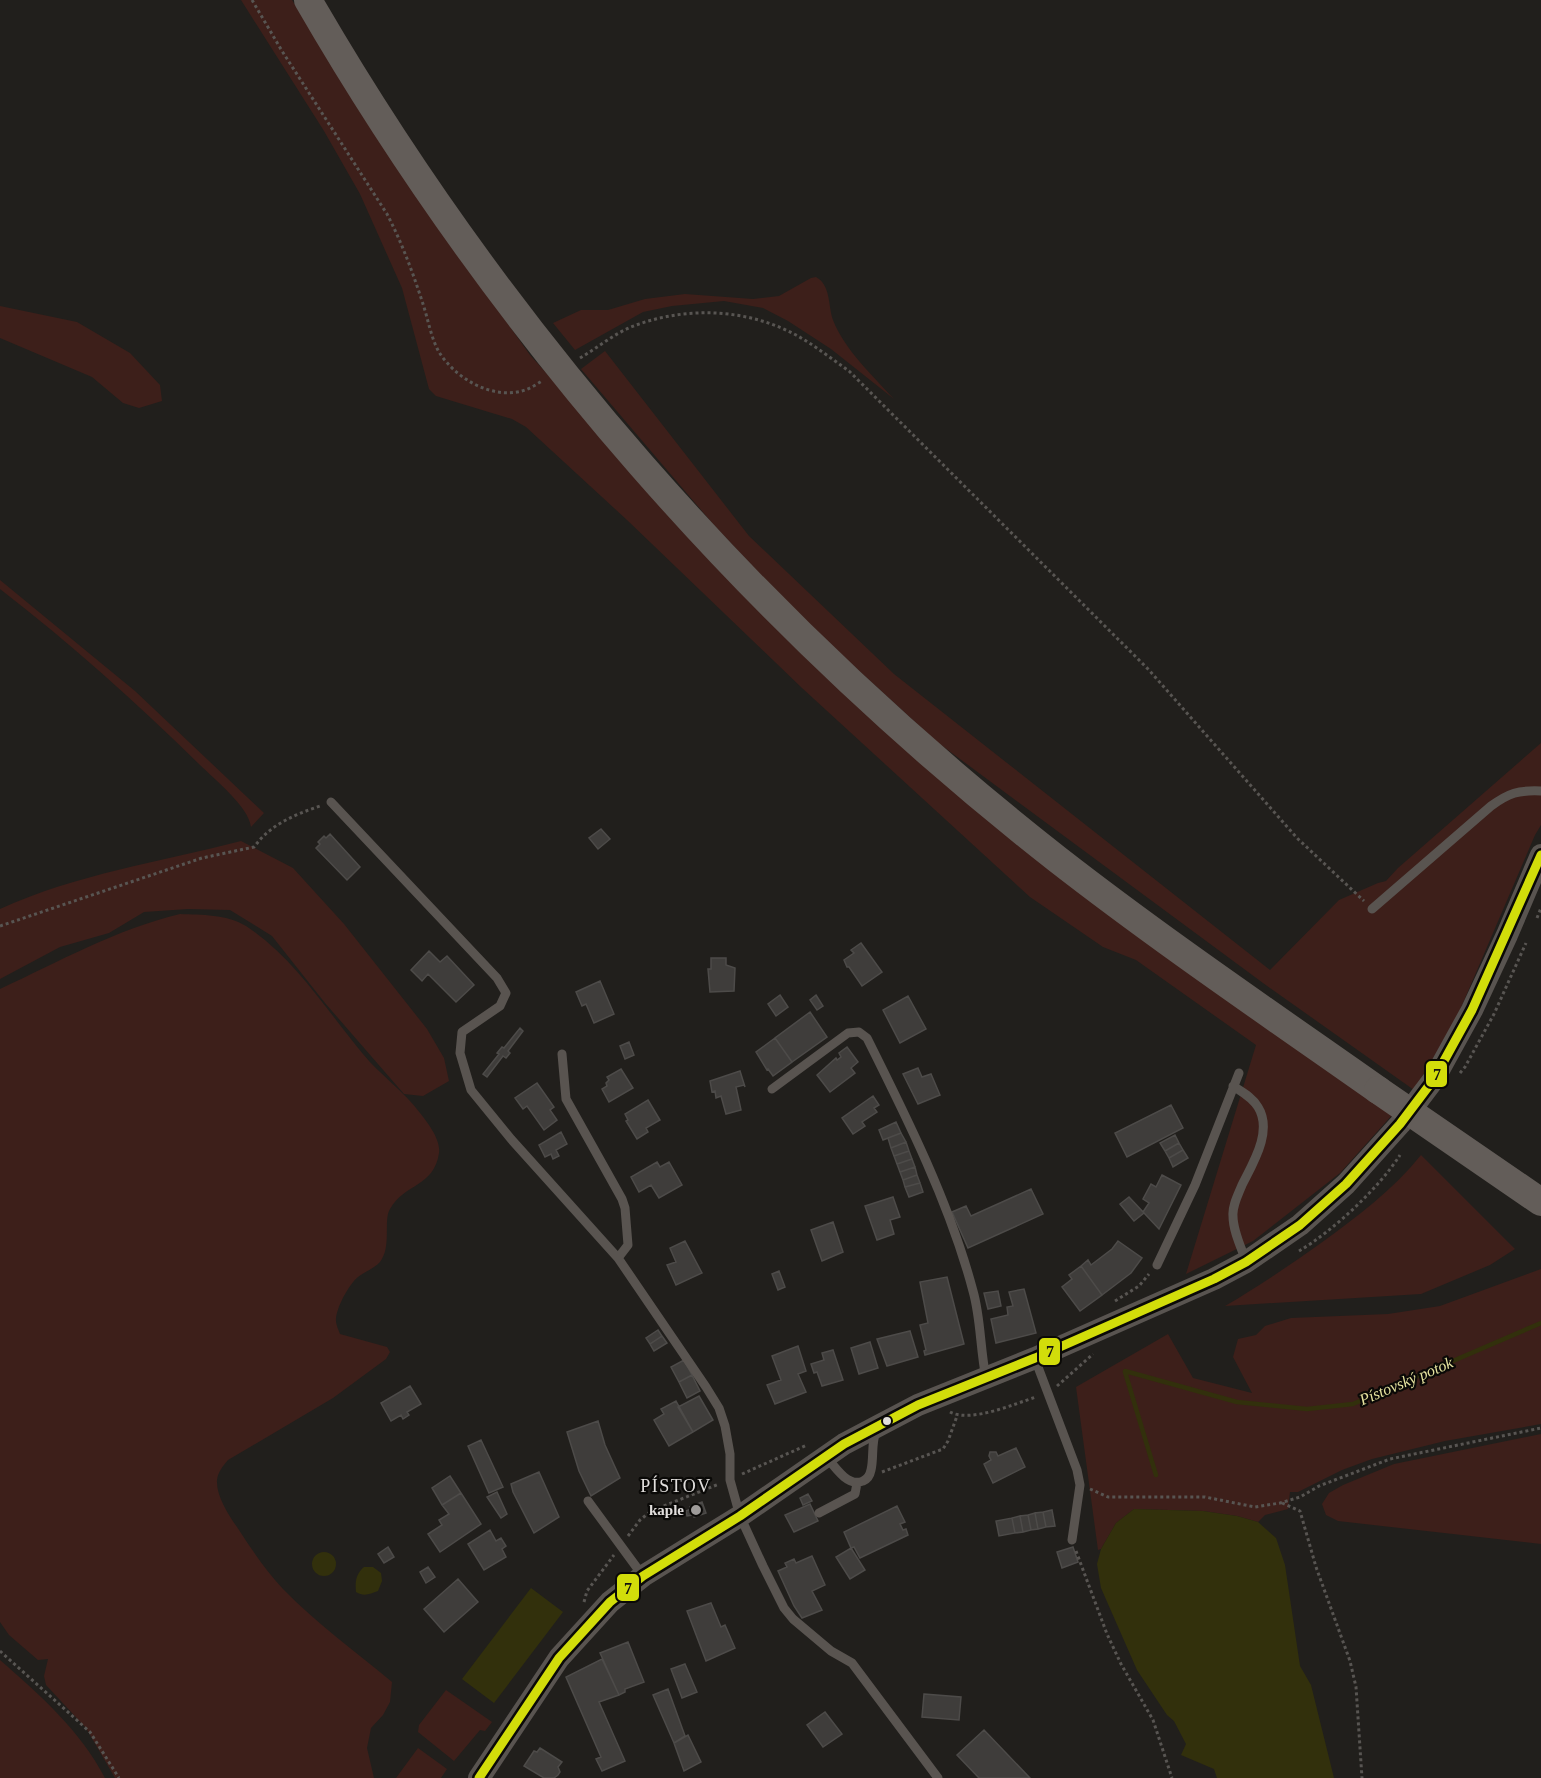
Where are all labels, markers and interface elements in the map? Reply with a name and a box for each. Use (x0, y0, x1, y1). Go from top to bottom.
line badge: 7 (1425, 1060, 1448, 1088)
text: 7 (1433, 1066, 1441, 1083)
line badge: 7 (1038, 1337, 1061, 1366)
text: 7 (1046, 1343, 1054, 1360)
water label: Pístovský potok (1356, 1353, 1457, 1410)
unlabelled marker (881, 1415, 893, 1427)
district label: PÍSTOV (640, 1475, 712, 1496)
place label: kaple (649, 1502, 684, 1518)
marker: kaple (689, 1503, 703, 1517)
line badge: 7 (616, 1573, 640, 1602)
text: 7 (624, 1580, 632, 1597)

